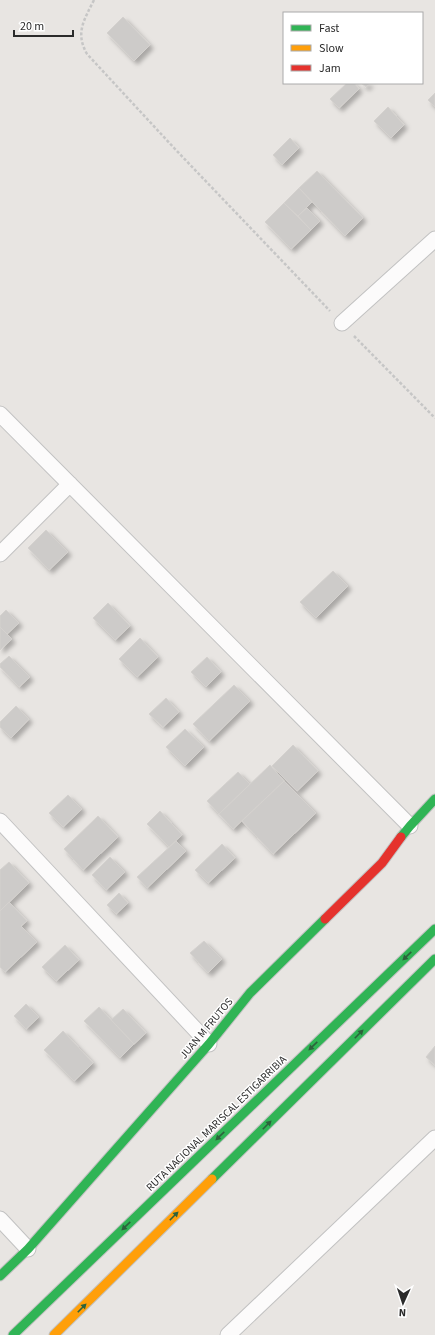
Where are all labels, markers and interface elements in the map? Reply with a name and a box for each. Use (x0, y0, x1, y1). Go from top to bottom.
scale bar (14, 12, 73, 38)
legend (283, 12, 423, 84)
text: 20 m (20, 18, 44, 35)
text: Fast (319, 20, 339, 37)
text: Slow (319, 40, 344, 57)
text: Jam (319, 60, 341, 77)
one-way arrow (402, 951, 412, 961)
street label: JUAN M FRUTOS (176, 995, 236, 1062)
one-way arrow (354, 1029, 364, 1039)
one-way arrow (308, 1041, 318, 1051)
street label: RUTA NACIONAL MARISCAL ESTIGARRIBIA (143, 1052, 290, 1195)
one-way arrow (262, 1120, 272, 1130)
one-way arrow (215, 1131, 225, 1141)
one-way arrow (169, 1211, 179, 1221)
one-way arrow (121, 1221, 131, 1231)
north arrow (383, 1283, 423, 1323)
one-way arrow (77, 1303, 86, 1313)
text: N (398, 1305, 407, 1320)

